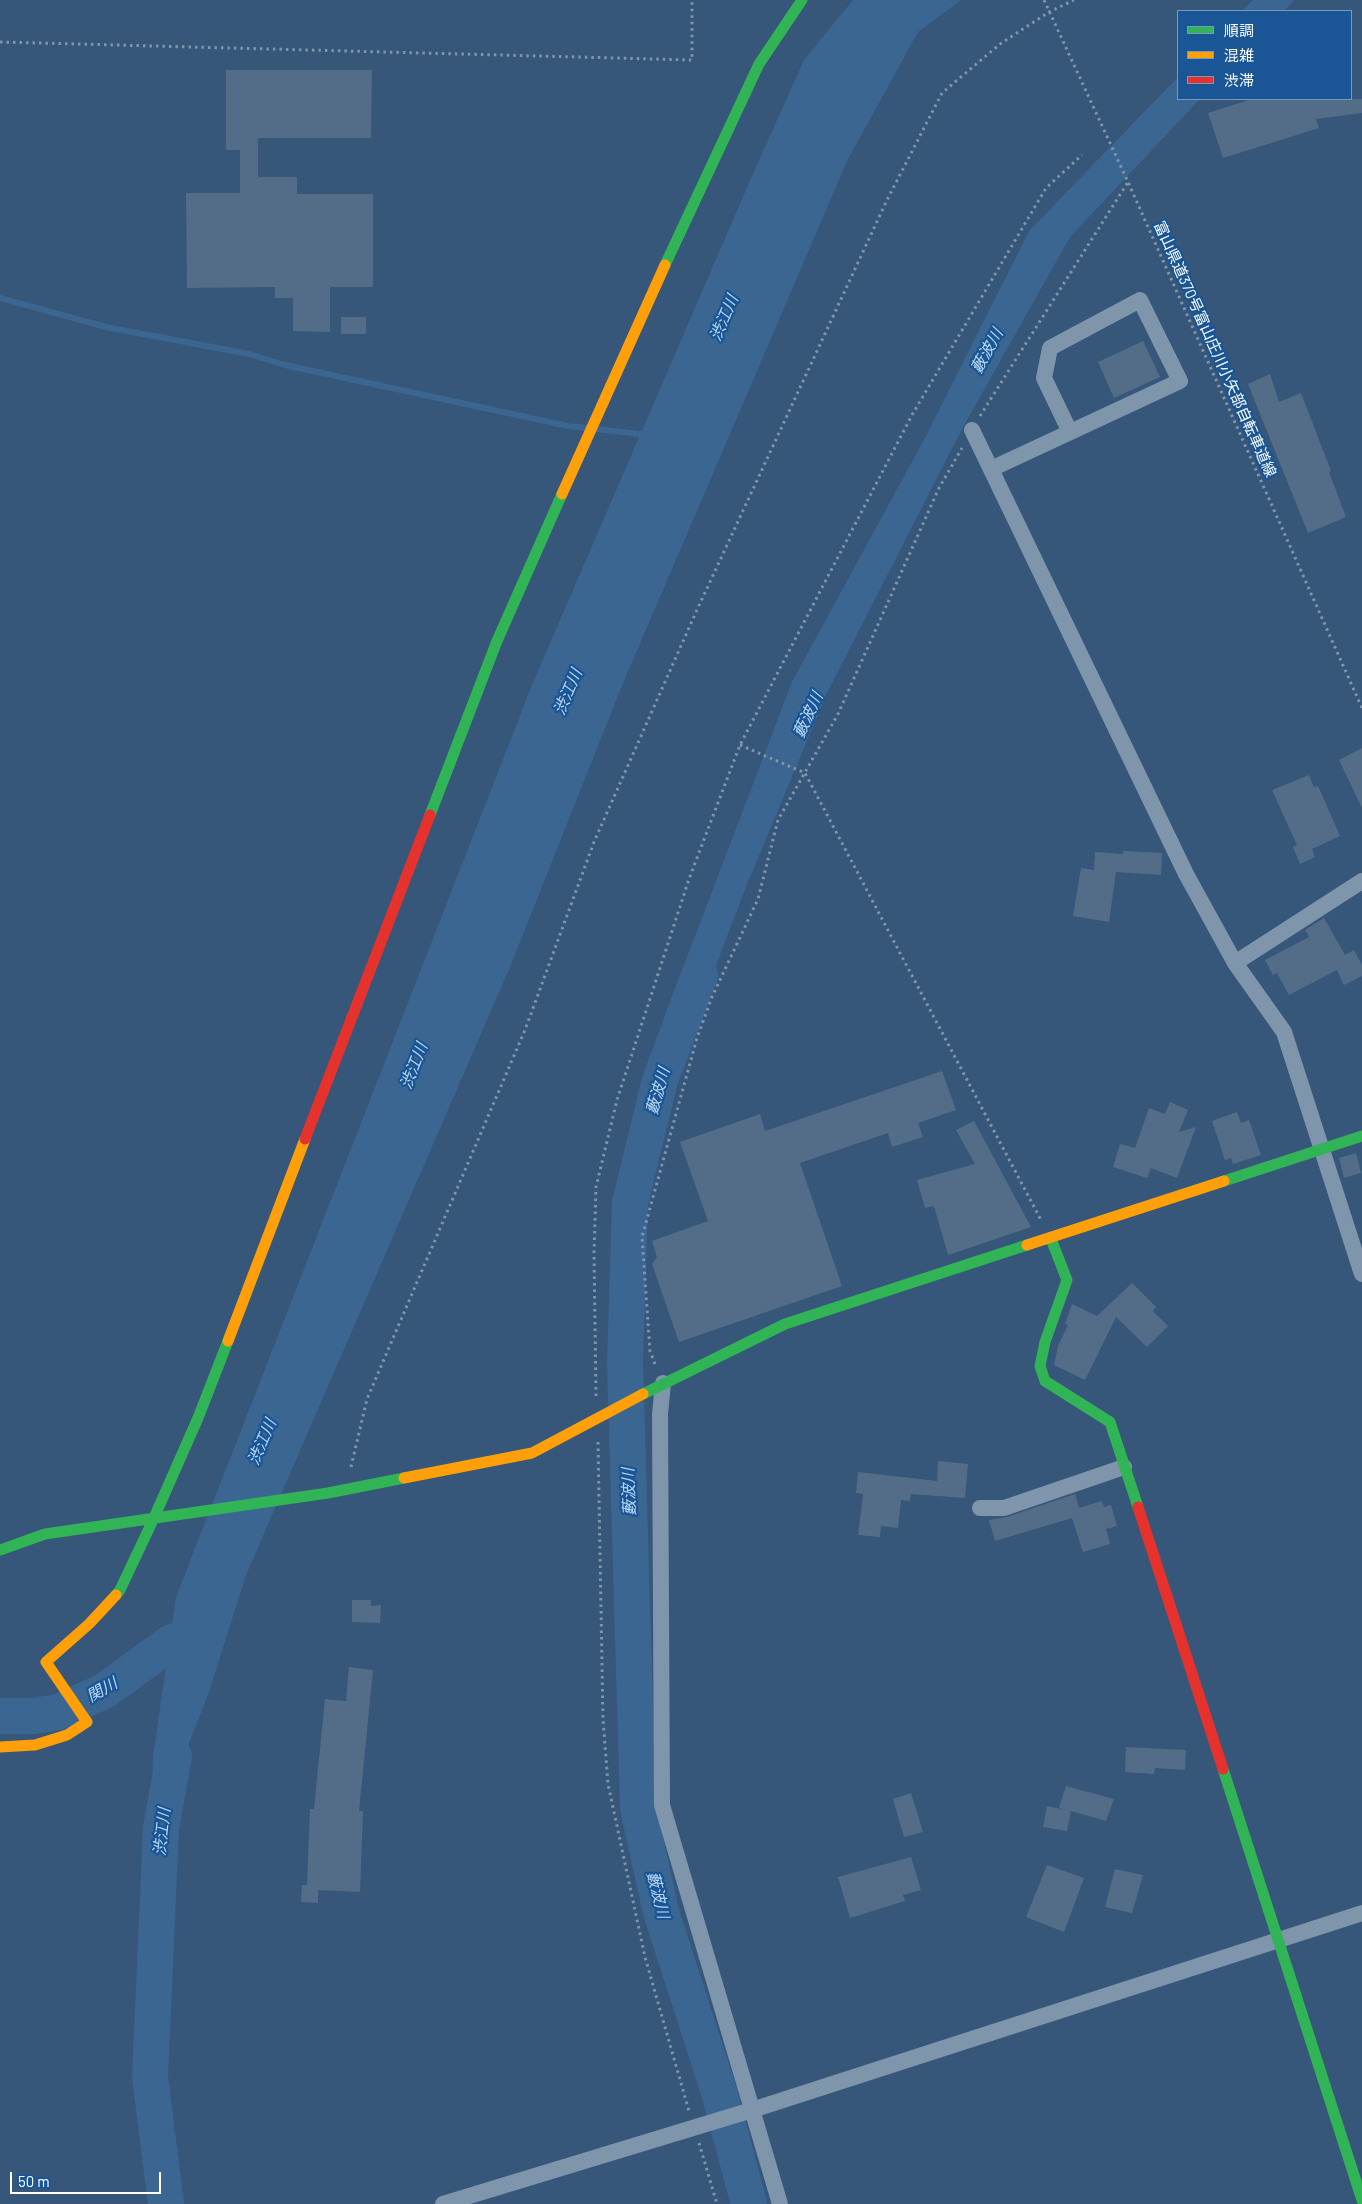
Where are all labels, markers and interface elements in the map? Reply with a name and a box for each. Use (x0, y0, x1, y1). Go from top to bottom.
legend (1177, 10, 1352, 100)
text: 順調 (1224, 21, 1254, 39)
text: 混雑 (1224, 46, 1254, 64)
text: 渋滞 (1224, 71, 1254, 89)
street label: 富山県道370号富山庄川小矢部自転車道線 (1150, 218, 1280, 480)
water label: 渋江川 (706, 292, 742, 344)
water label: 藪波川 (967, 325, 1007, 377)
water label: 渋江川 (550, 666, 586, 718)
water label: 藪波川 (789, 689, 827, 741)
water label: 渋江川 (396, 1040, 432, 1092)
water label: 藪波川 (642, 1065, 674, 1117)
water label: 渋江川 (244, 1416, 280, 1468)
water label: 藪波川 (619, 1468, 639, 1516)
water label: 関川 (83, 1674, 121, 1706)
water label: 渋江川 (150, 1807, 174, 1857)
water label: 藪波川 (643, 1869, 673, 1921)
scale bar (12, 2162, 164, 2194)
text: 50 m (18, 2172, 50, 2190)

